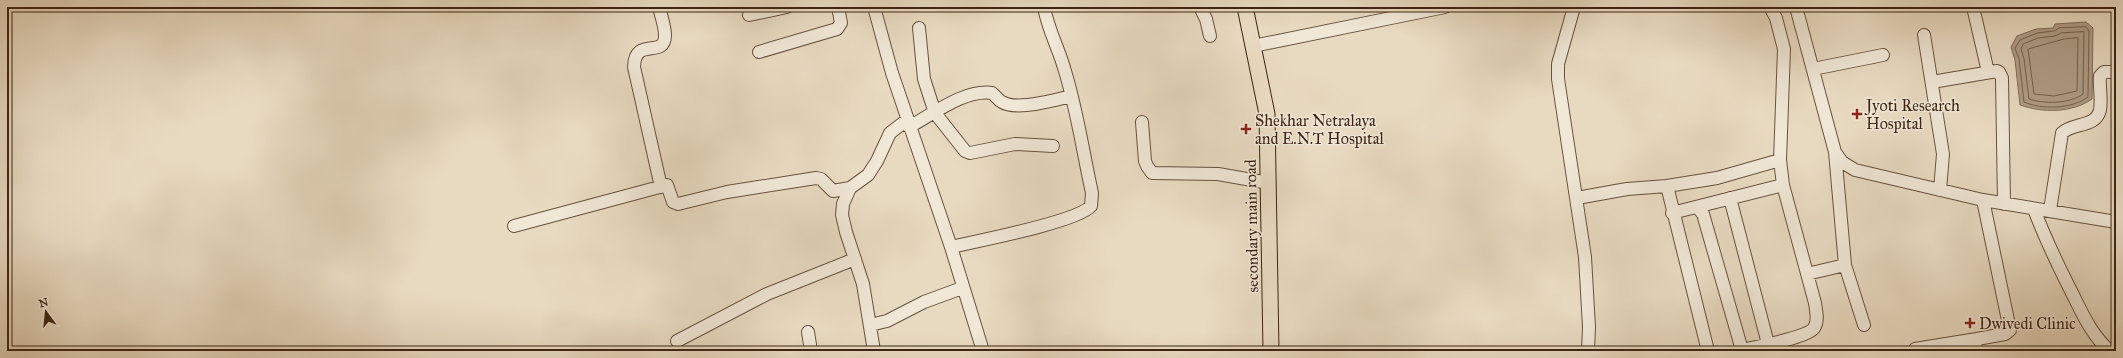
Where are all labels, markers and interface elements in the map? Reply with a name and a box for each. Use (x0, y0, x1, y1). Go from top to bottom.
place label: Jyoti Research Hospital (1864, 96, 1960, 133)
marker: Jyoti Research Hospital (1851, 108, 1863, 120)
place label: Shekhar Netralaya and E.N.T Hospital (1255, 111, 1385, 148)
marker: Shekhar Netralaya and E.N.T Hospital (1240, 123, 1252, 135)
street label: secondary main road (1241, 159, 1262, 293)
north arrow (26, 292, 66, 332)
text: N (37, 295, 50, 310)
place label: Dwivedi Clinic (1979, 314, 2076, 333)
marker: Dwivedi Clinic (1964, 317, 1976, 329)

